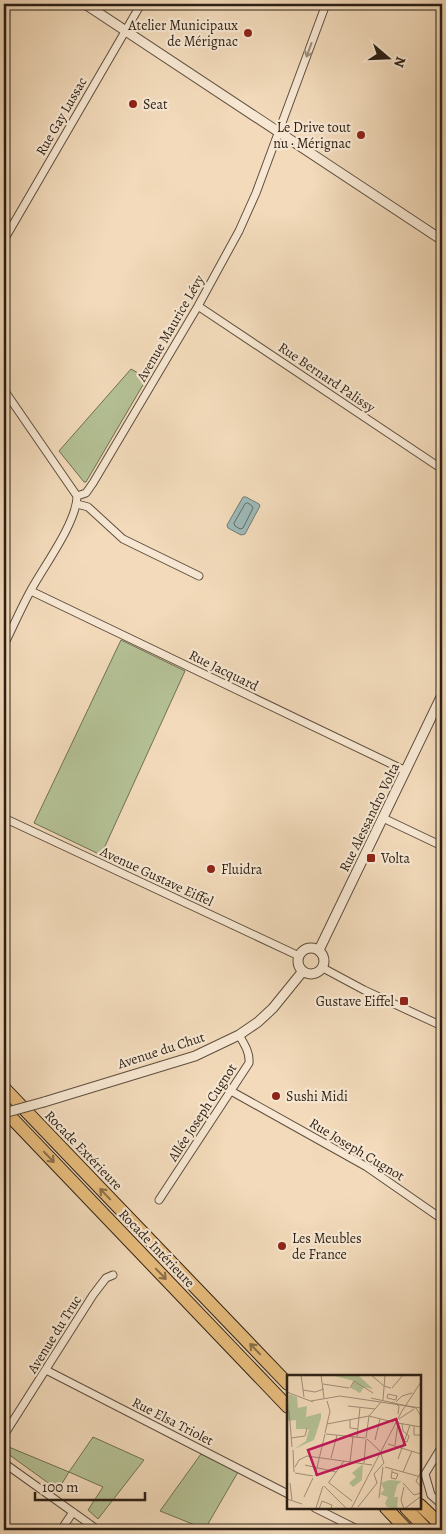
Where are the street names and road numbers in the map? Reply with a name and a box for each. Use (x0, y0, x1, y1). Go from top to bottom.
street label: Rue Gay Lussac (31, 74, 92, 159)
street label: Avenue Maurice Lévy (132, 271, 209, 386)
street label: Rue Bernard Palissy (275, 338, 380, 417)
street label: Rue Jacquard (186, 645, 262, 696)
street label: Rue Alessandro Volta (335, 760, 403, 874)
street label: Avenue Gustave Eiffel (96, 841, 217, 911)
street label: Avenue du Chut (114, 1027, 208, 1074)
street label: Allée Joseph Cugnot (163, 1059, 241, 1166)
street label: Rocade Extérieure (41, 1106, 127, 1195)
street label: Rue Joseph Cugnot (306, 1113, 408, 1186)
street label: Rocade Intérieure (114, 1205, 199, 1292)
street label: Avenue du Truc (22, 1292, 86, 1378)
street label: Rue Elsa Triolet (129, 1393, 217, 1450)

